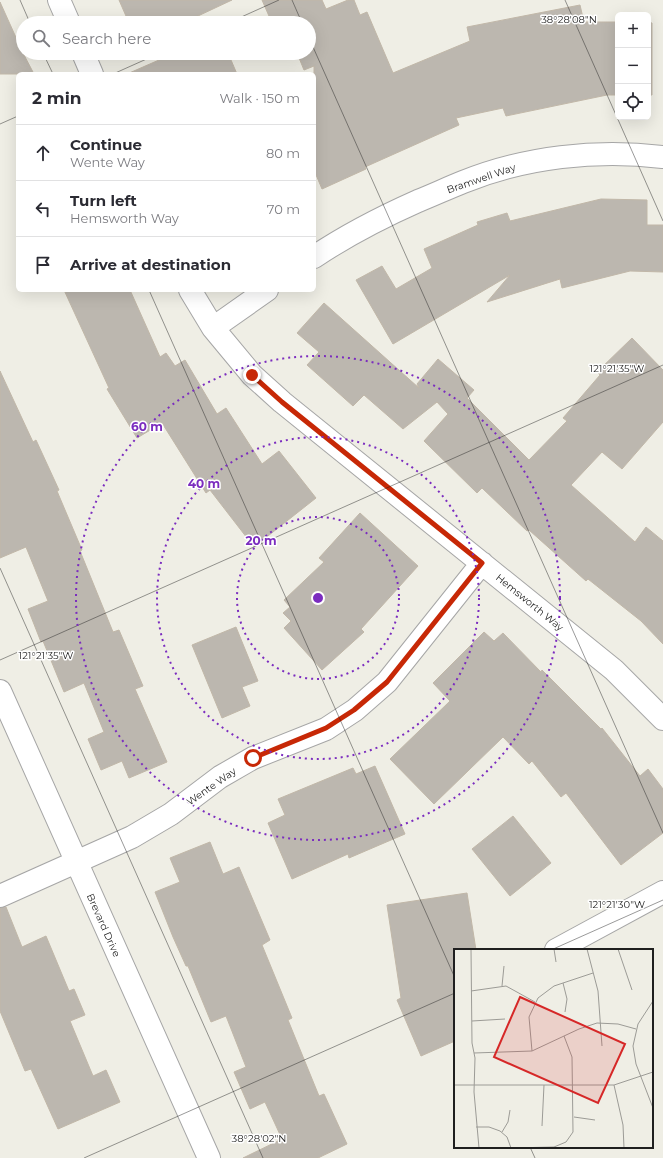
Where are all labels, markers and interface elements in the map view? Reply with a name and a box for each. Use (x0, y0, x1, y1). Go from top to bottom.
map controls (615, 12, 651, 120)
button: + (615, 12, 651, 48)
text: 38°28'08"N (541, 13, 597, 26)
search box (16, 16, 316, 60)
icon: search (30, 27, 52, 49)
text: Search here (62, 29, 151, 48)
button: − (615, 48, 651, 84)
button: locate (615, 84, 651, 120)
text: 2 min (32, 88, 82, 108)
text: Walk · 150 m (219, 90, 300, 106)
text: Continue (70, 135, 142, 154)
icon: ahead (32, 142, 54, 164)
text: 80 m (266, 145, 300, 161)
text: Wente Way (70, 154, 145, 170)
street label: Bramwell Way (445, 160, 518, 196)
text: Turn left (70, 191, 137, 210)
icon: left (32, 198, 54, 220)
text: 70 m (267, 201, 300, 217)
text: Hemsworth Way (70, 210, 179, 226)
icon: arrive (32, 254, 54, 276)
text: Arrive at destination (70, 255, 231, 274)
text: 121°21'35"W (590, 362, 644, 375)
route end (243, 366, 261, 384)
text: 60 m (131, 419, 163, 434)
text: 40 m (188, 476, 220, 491)
text: 20 m (245, 533, 277, 548)
street label: Hemsworth Way (493, 571, 567, 634)
centre of rings (311, 591, 325, 605)
text: 121°21'35"W (19, 649, 73, 662)
route start (244, 749, 262, 767)
street label: Wente Way (184, 764, 239, 808)
street label: Brevard Drive (84, 892, 123, 959)
text: 121°21'30"W (589, 898, 645, 911)
inset map (454, 949, 653, 1148)
text: 38°28'02"N (232, 1132, 286, 1145)

